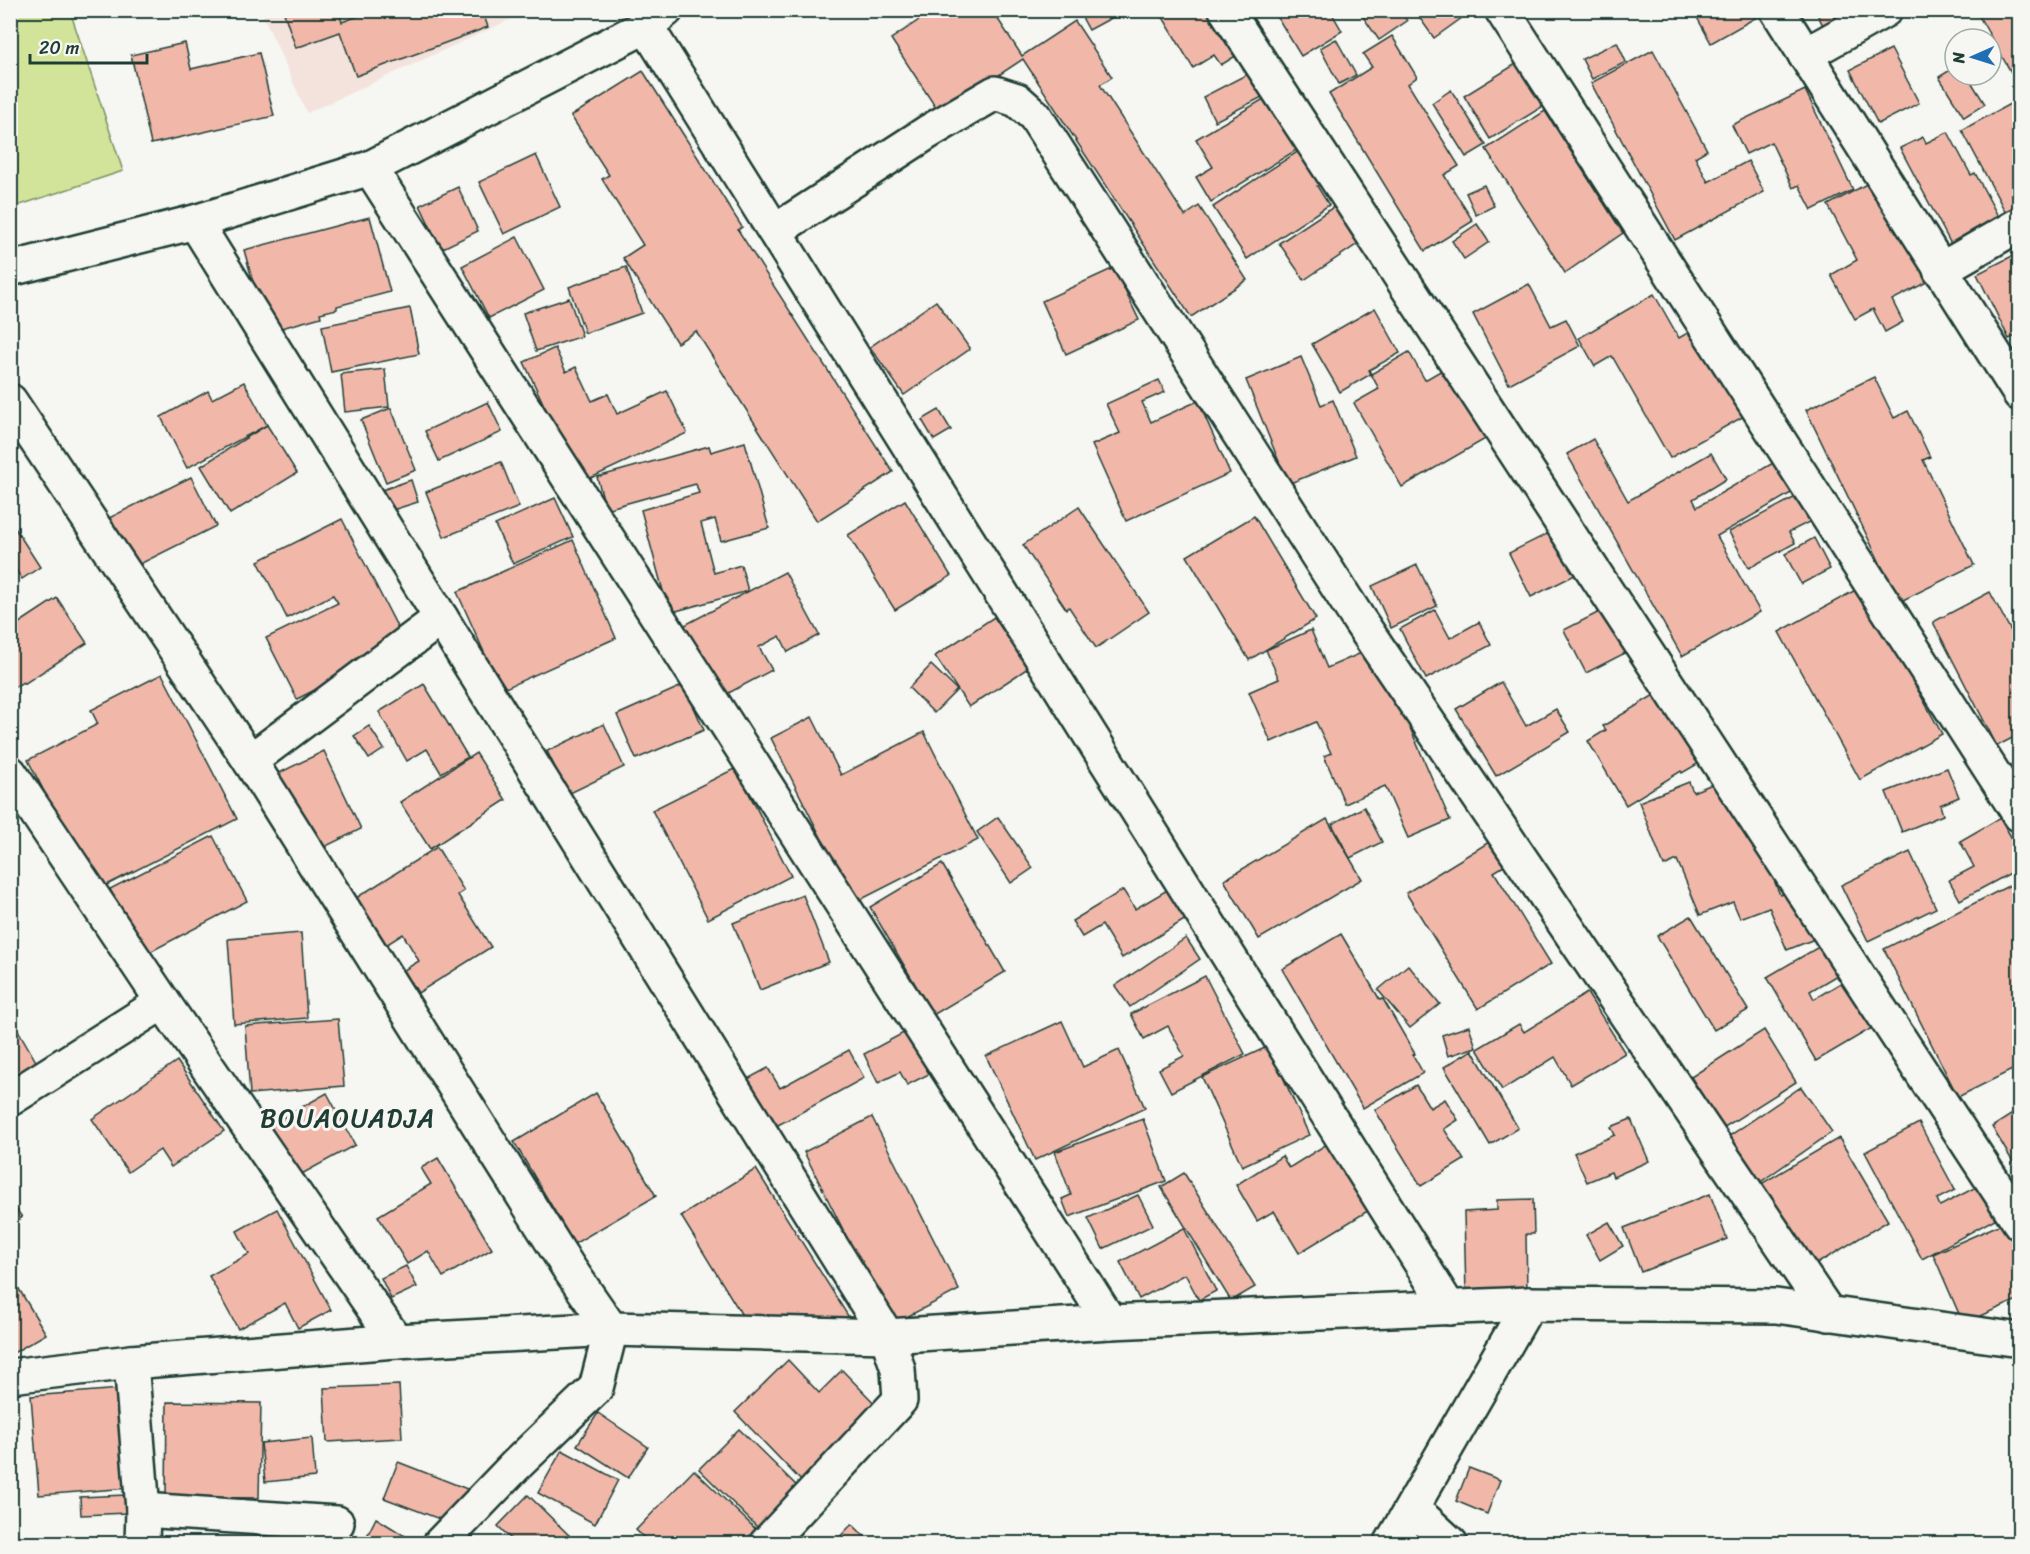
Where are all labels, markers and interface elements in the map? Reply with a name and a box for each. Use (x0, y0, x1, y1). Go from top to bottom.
scale bar (30, 27, 147, 65)
north arrow (1943, 27, 2003, 87)
text: 20 m (39, 32, 79, 64)
text: N (1944, 51, 1973, 65)
district label: BOUAOUADJA (260, 1095, 436, 1141)

